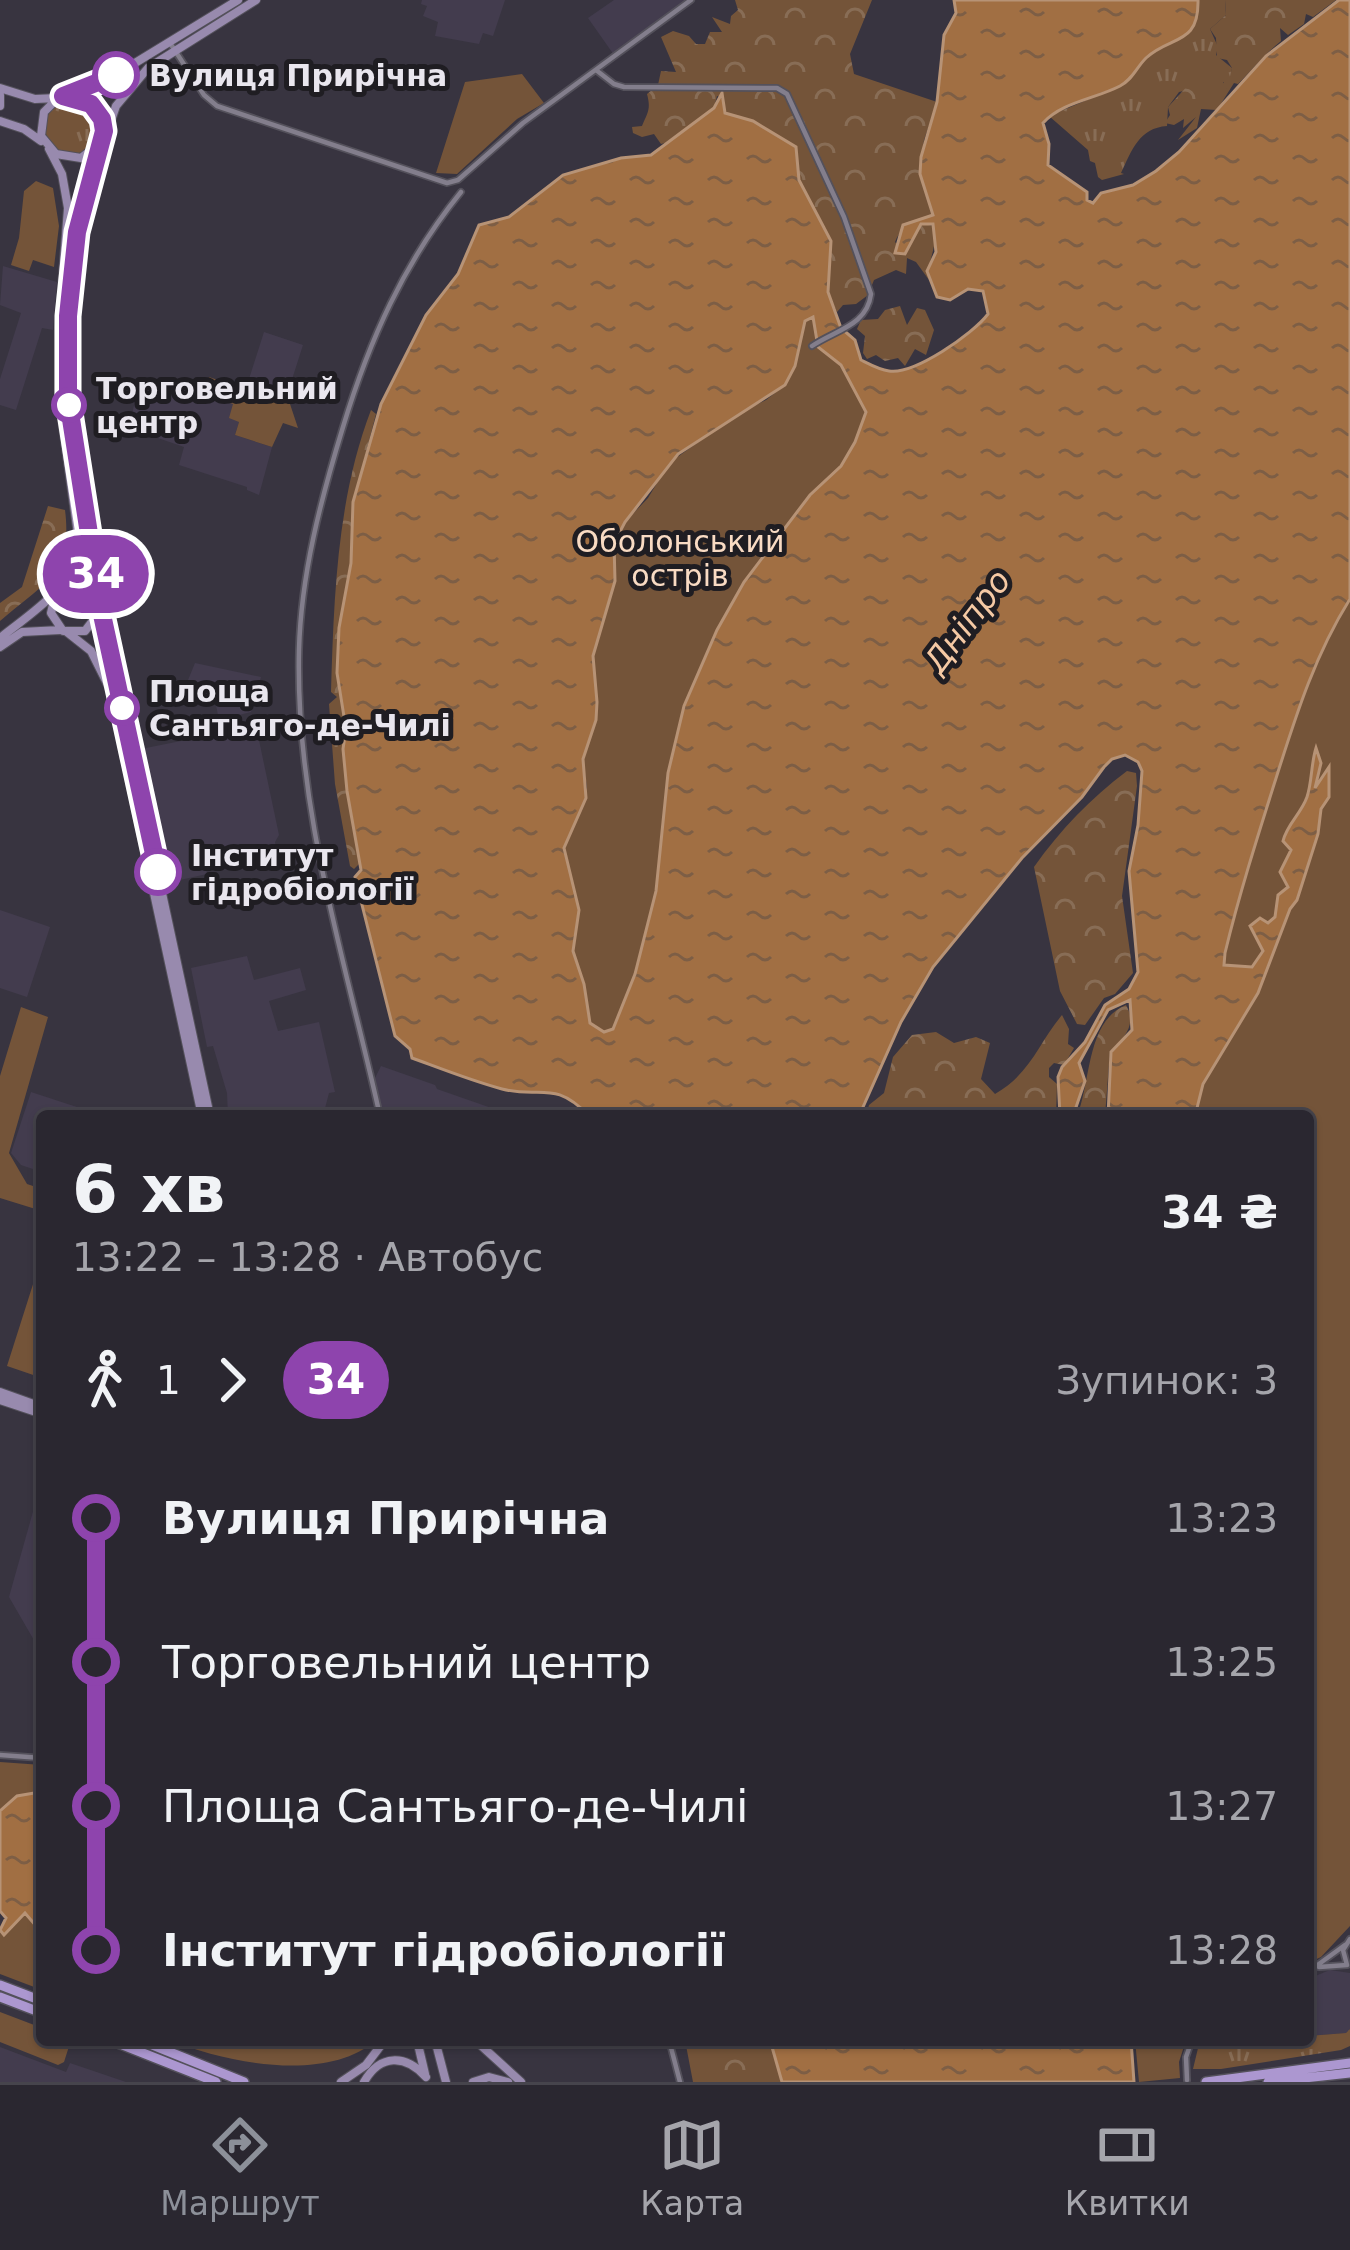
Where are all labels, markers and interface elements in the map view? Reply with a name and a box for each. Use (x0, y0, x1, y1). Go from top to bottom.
marker: Вулиця Прирічна (94, 53, 138, 97)
place label: Вулиця Прирічна (149, 58, 447, 93)
place label: Торговельний центр (96, 371, 338, 440)
marker: Торговельний центр (53, 389, 85, 421)
park label: Оболонський острів (576, 524, 784, 593)
line badge: 34 (42, 535, 150, 613)
text: 34 (67, 549, 125, 598)
water label: Дніпро (914, 562, 1018, 682)
place label: Площа Сантьяго-де-Чилі (149, 674, 451, 743)
marker: Площа Сантьяго-де-Чилі (106, 692, 138, 724)
place label: Інститут гідробіології (191, 838, 414, 907)
marker: Інститут гідробіології (136, 850, 180, 894)
text: 6 хв (72, 1151, 225, 1228)
text: 34 ₴ (1161, 1186, 1278, 1239)
text: 13:22 – 13:28 · Автобус (72, 1235, 543, 1280)
icon: walk (72, 1347, 138, 1413)
icon: forward (199, 1347, 265, 1413)
text: 34 (307, 1355, 365, 1404)
text: 1 (156, 1358, 181, 1403)
text: Зупинок: 3 (1056, 1358, 1278, 1403)
text: Вулиця Прирічна (162, 1492, 609, 1545)
text: 13:23 (1166, 1496, 1278, 1541)
text: Торговельний центр (162, 1636, 651, 1689)
text: 13:25 (1166, 1640, 1278, 1685)
text: Площа Сантьяго-де-Чилі (162, 1780, 748, 1833)
text: 13:27 (1166, 1784, 1278, 1829)
text: Інститут гідробіології (162, 1924, 726, 1977)
text: 13:28 (1166, 1928, 1278, 1973)
tab: Маршрут (160, 2112, 320, 2223)
tab: Карта (640, 2112, 744, 2223)
tab: Квитки (1065, 2112, 1190, 2223)

